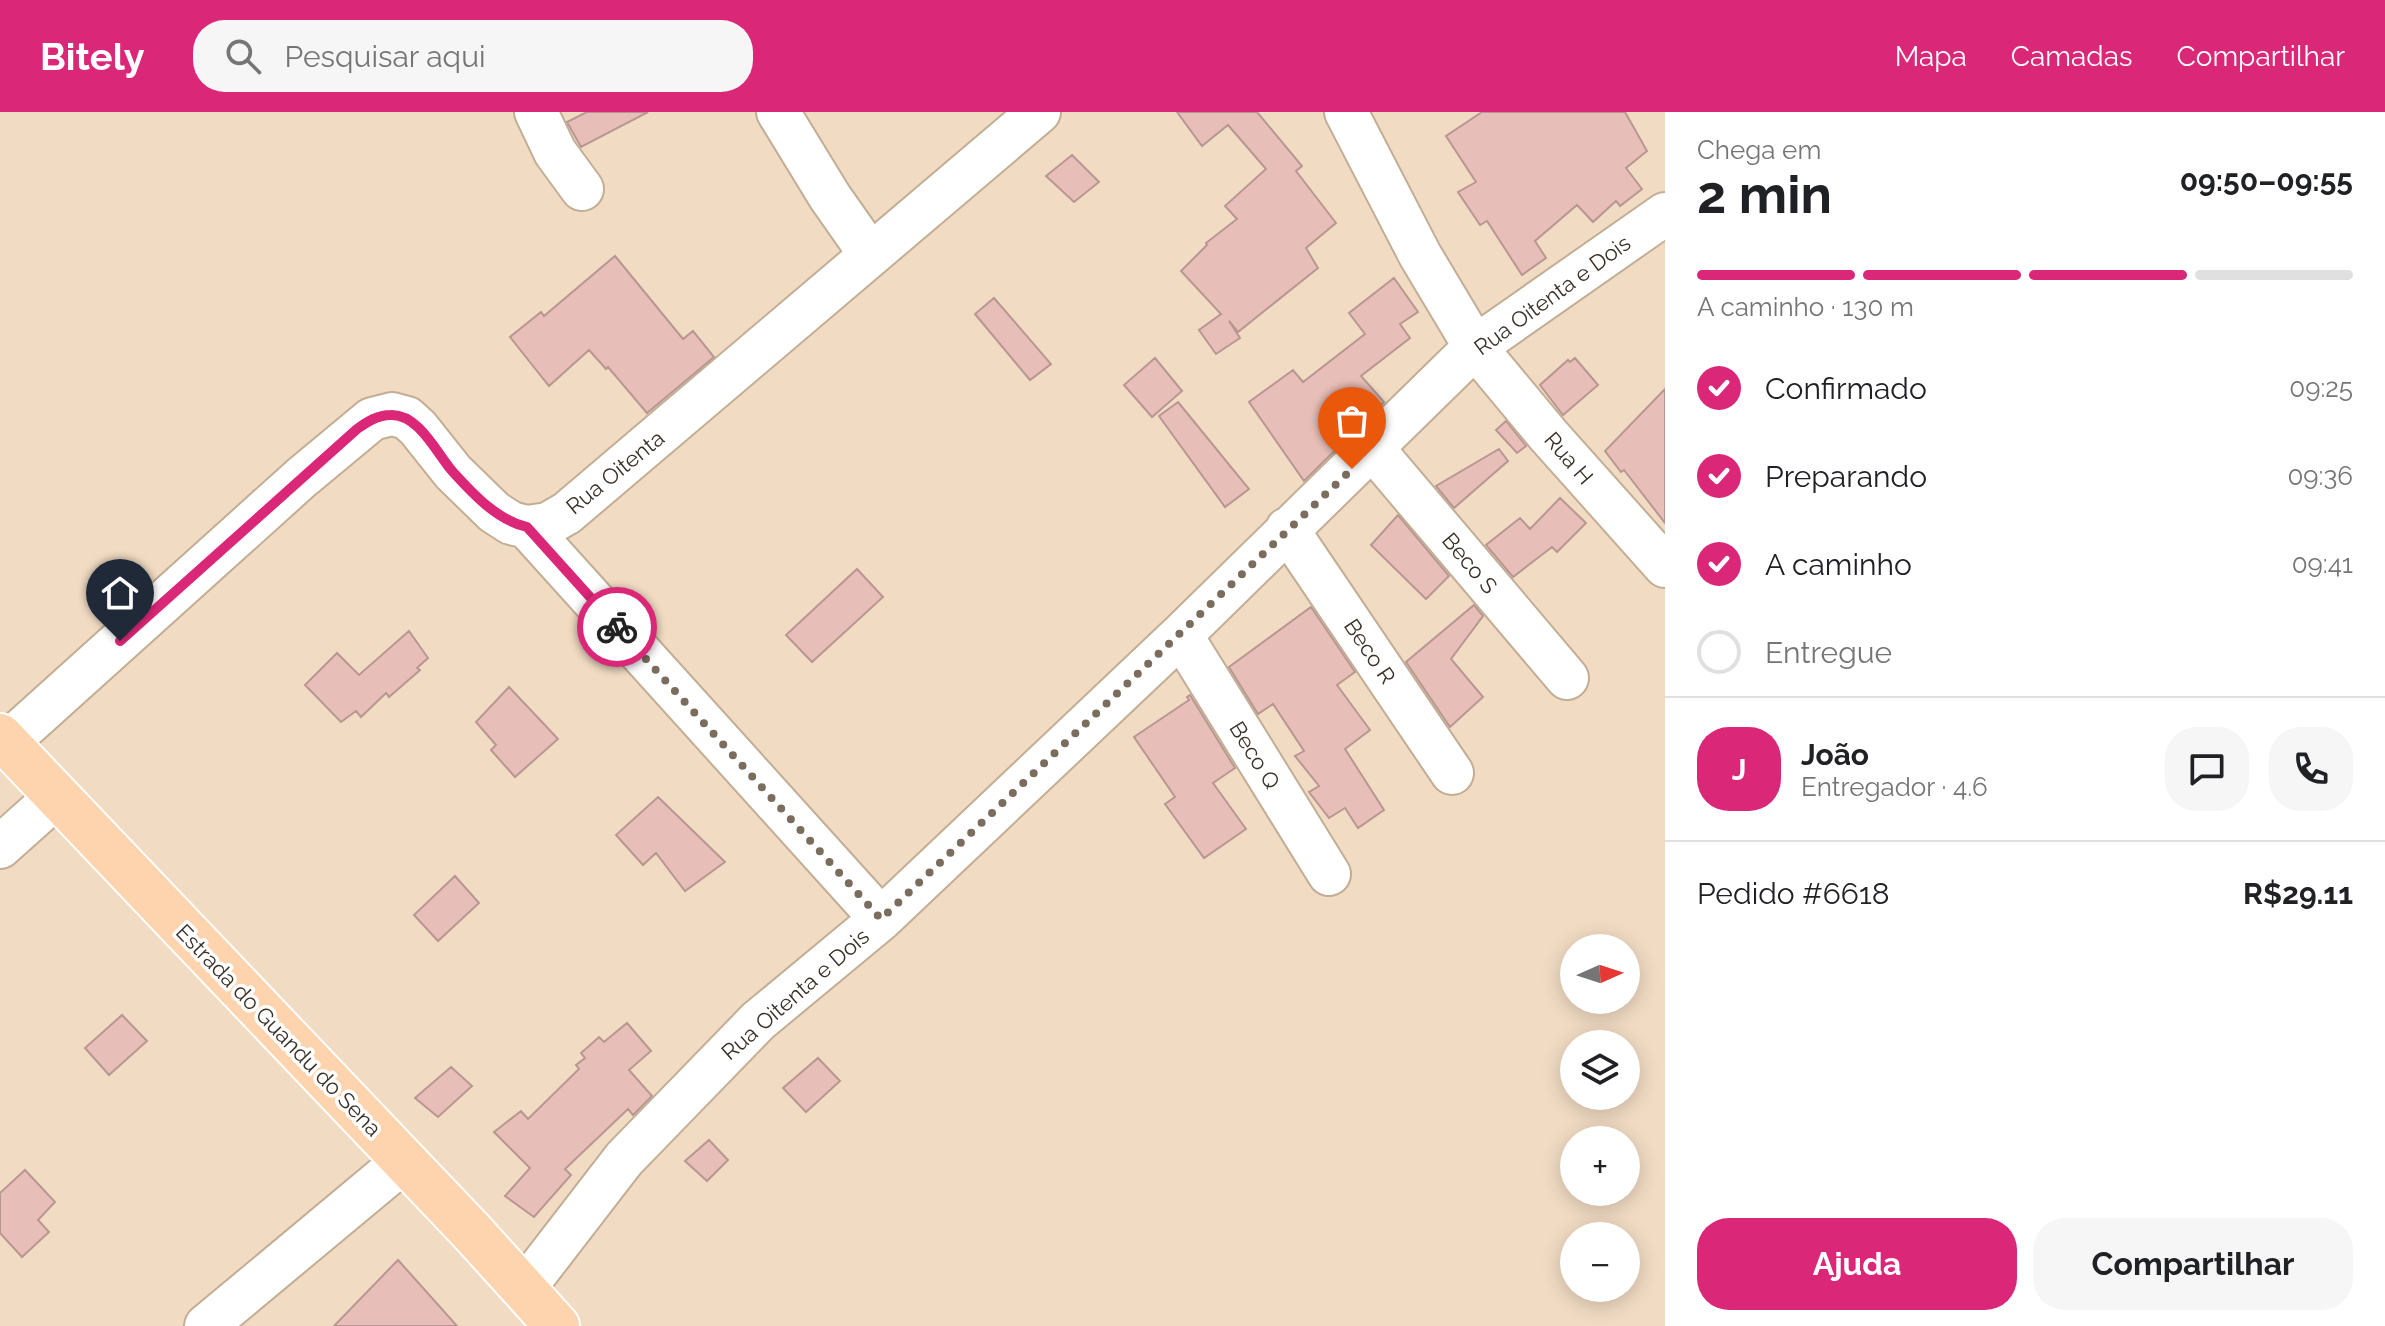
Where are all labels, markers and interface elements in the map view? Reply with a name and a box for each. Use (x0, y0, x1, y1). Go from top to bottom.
search box (193, 20, 753, 92)
text: Bitely (40, 34, 145, 79)
icon: search (221, 34, 265, 78)
text: Pesquisar aqui (285, 39, 486, 74)
text: Mapa (1895, 40, 1967, 73)
text: Camadas (2011, 40, 2133, 73)
text: Compartilhar (2177, 40, 2345, 73)
text: Chega em (1697, 135, 1821, 165)
text: 09:50–09:55 (2180, 163, 2353, 198)
text: 2 min (1697, 164, 1832, 225)
street label: Rua Oitenta e Dois (1469, 230, 1635, 360)
text: A caminho · 130 m (1697, 292, 1914, 322)
icon: check (1697, 366, 1741, 410)
text: Confirmado (1765, 371, 1927, 406)
text: 09:25 (2289, 373, 2353, 403)
pin (1318, 387, 1386, 469)
icon: bag (1330, 399, 1374, 443)
street label: Rua Oitenta (561, 425, 669, 519)
street label: Rua H (1539, 426, 1599, 490)
icon: check (1697, 454, 1741, 498)
text: Preparando (1765, 459, 1927, 494)
text: 09:36 (2287, 461, 2353, 491)
street label: Beco S (1437, 527, 1503, 599)
icon: check (1697, 542, 1741, 586)
text: A caminho (1765, 547, 1912, 582)
text: 09:41 (2292, 549, 2353, 579)
pin (86, 559, 154, 641)
icon: home (98, 571, 142, 615)
courier (577, 587, 657, 667)
icon: bike (595, 605, 639, 649)
street label: Beco R (1339, 614, 1401, 688)
text: Entregue (1765, 635, 1892, 670)
street label: Beco Q (1224, 716, 1286, 794)
button: chat (2165, 727, 2249, 811)
button: phone (2269, 727, 2353, 811)
text: João (1801, 737, 1869, 772)
text: J (1732, 752, 1746, 787)
text: Entregador · 4.6 (1801, 772, 1988, 802)
text: Pedido #6618 (1697, 876, 1890, 911)
text: R$29.11 (2243, 876, 2353, 911)
street label: Estrada do Guandu do Sena (171, 919, 387, 1141)
street label: Rua Oitenta e Dois (716, 923, 874, 1065)
north arrow (1560, 934, 1640, 1014)
map controls (1560, 934, 1640, 1302)
button: layers (1560, 1030, 1640, 1110)
button: + (1560, 1126, 1640, 1206)
button: Ajuda (1697, 1218, 2017, 1310)
button: Compartilhar (2033, 1218, 2353, 1310)
button: − (1560, 1222, 1640, 1302)

